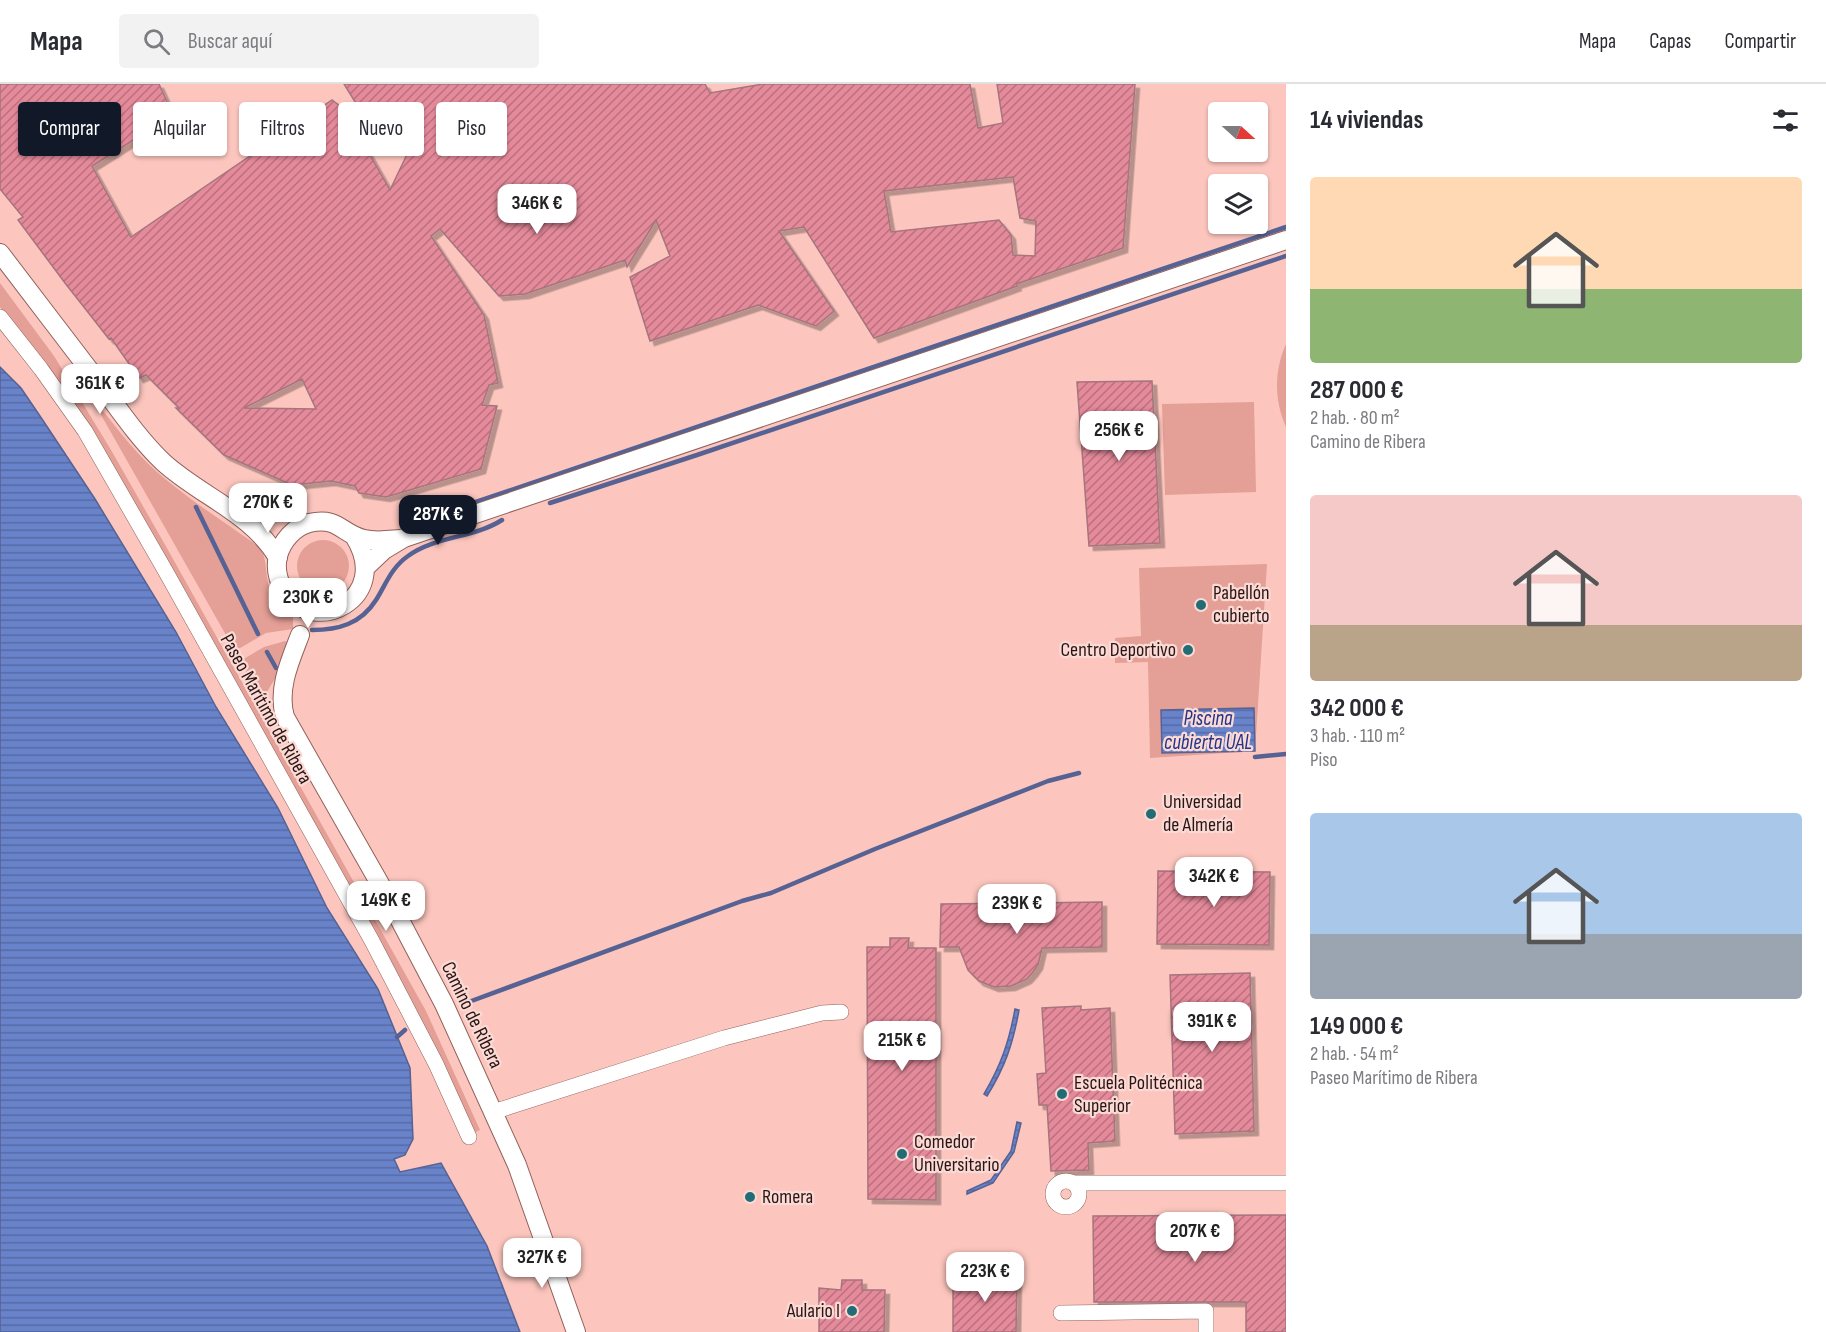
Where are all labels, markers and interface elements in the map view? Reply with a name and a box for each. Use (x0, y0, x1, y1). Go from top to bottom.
search box (119, 14, 539, 68)
text: Mapa (30, 25, 83, 58)
icon: search (140, 25, 173, 58)
text: Buscar aquí (188, 28, 272, 55)
text: Mapa (1579, 29, 1616, 54)
text: Capas (1649, 29, 1691, 54)
text: Compartir (1724, 29, 1796, 54)
chip: Comprar (18, 102, 121, 156)
chip: Alquilar (133, 102, 227, 156)
chip: Filtros (239, 102, 326, 156)
chip: Nuevo (338, 102, 424, 156)
chip: Piso (436, 102, 507, 156)
north arrow (1208, 102, 1268, 162)
map controls (1208, 102, 1268, 234)
icon: filters (1769, 104, 1802, 137)
text: 14 viviendas (1310, 105, 1423, 136)
button: layers (1208, 174, 1268, 234)
pin: 346K € (488, 184, 586, 235)
text: 346K € (512, 191, 562, 215)
icon: home (1502, 216, 1610, 324)
pin: 361K € (51, 364, 149, 415)
text: 361K € (75, 371, 125, 395)
text: 287 000 € (1310, 375, 1403, 406)
text: 2 hab. · 80 m² (1310, 406, 1400, 430)
pin: 256K € (1070, 411, 1168, 462)
text: 256K € (1094, 418, 1144, 442)
text: Camino de Ribera (1310, 430, 1426, 454)
pin: 270K € (219, 483, 317, 534)
text: 270K € (243, 490, 293, 514)
pin: 287K € (389, 495, 487, 546)
text: 287K € (413, 502, 463, 526)
icon: home (1502, 534, 1610, 642)
pin: 230K € (259, 578, 357, 629)
place label: Pabellón cubierto (1213, 581, 1270, 628)
text: 230K € (283, 585, 333, 609)
marker: Pabellón cubierto (1194, 598, 1208, 612)
street label: Paseo Marítimo de Ribera (215, 630, 317, 788)
place label: Centro Deportivo (1061, 638, 1176, 662)
marker: Centro Deportivo (1181, 643, 1195, 657)
text: 342 000 € (1310, 693, 1404, 724)
water label: Piscina cubierta UAL (1164, 706, 1252, 755)
text: 3 hab. · 110 m² (1310, 724, 1405, 748)
text: Piso (1310, 748, 1338, 772)
place label: Universidad de Almería (1163, 790, 1242, 837)
marker: Universidad de Almería (1144, 807, 1158, 821)
icon: home (1502, 852, 1610, 960)
pin: 342K € (1165, 857, 1263, 908)
text: 342K € (1189, 864, 1239, 888)
pin: 149K € (337, 881, 435, 932)
pin: 239K € (968, 884, 1066, 935)
text: 149K € (361, 888, 411, 912)
text: 239K € (992, 891, 1042, 915)
street label: Camino de Ribera (436, 958, 508, 1072)
pin: 391K € (1163, 1002, 1261, 1053)
text: 391K € (1187, 1009, 1237, 1033)
text: 149 000 € (1310, 1011, 1403, 1042)
pin: 215K € (853, 1021, 951, 1072)
text: 215K € (878, 1028, 926, 1052)
text: 2 hab. · 54 m² (1310, 1042, 1399, 1066)
text: Paseo Marítimo de Ribera (1310, 1066, 1478, 1090)
place label: Escuela Politécnica Superior (1074, 1071, 1203, 1118)
marker: Escuela Politécnica Superior (1055, 1087, 1069, 1101)
place label: Comedor Universitario (914, 1130, 1000, 1177)
marker: Comedor Universitario (895, 1147, 909, 1161)
place label: Romera (762, 1185, 813, 1209)
marker: Romera (743, 1190, 757, 1204)
pin: 207K € (1146, 1212, 1244, 1263)
text: 207K € (1170, 1219, 1220, 1243)
pin: 327K € (493, 1238, 591, 1289)
text: 327K € (517, 1245, 567, 1269)
pin: 223K € (936, 1252, 1034, 1303)
text: 223K € (960, 1259, 1010, 1283)
place label: Aulario I (786, 1299, 840, 1323)
marker: Aulario I (845, 1304, 859, 1318)

